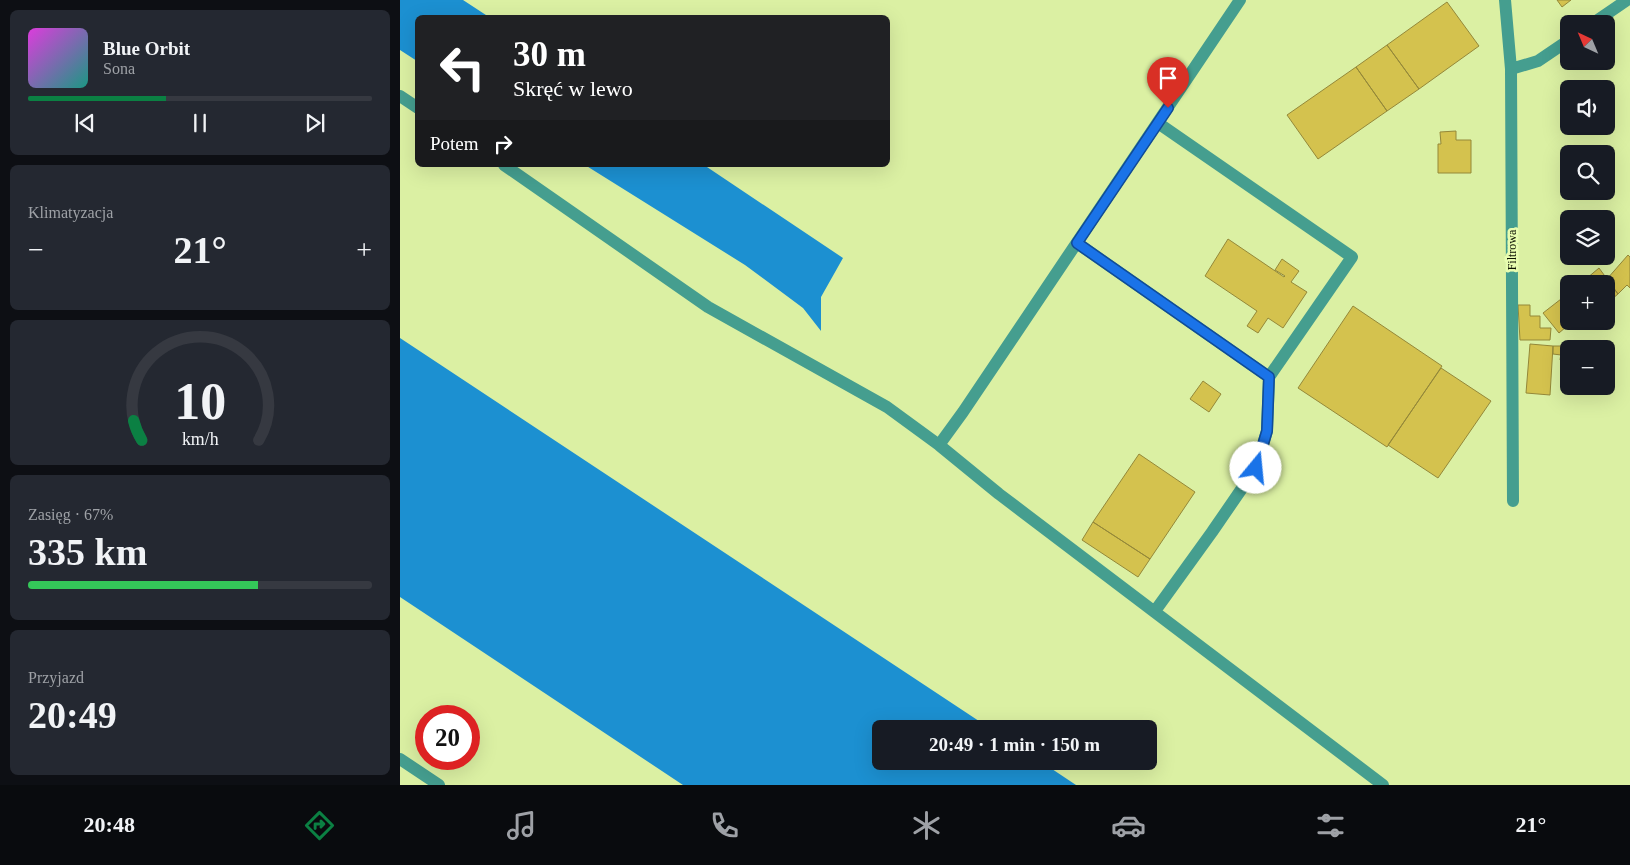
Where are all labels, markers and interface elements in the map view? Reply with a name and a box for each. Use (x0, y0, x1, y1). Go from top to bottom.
north arrow (1560, 15, 1615, 70)
map controls (1560, 15, 1615, 395)
icon: left (430, 35, 495, 100)
text: 30 m (513, 35, 586, 74)
text: Blue Orbit (103, 38, 190, 59)
pin (1147, 57, 1189, 108)
text: Sona (103, 60, 135, 77)
icon: arrive (1154, 64, 1182, 92)
text: Skręć w lewo (513, 76, 633, 101)
button: sound (1560, 80, 1615, 135)
icon: previous (71, 109, 99, 137)
icon: pause (186, 109, 214, 137)
icon: next (301, 109, 329, 137)
icon: right (489, 130, 517, 158)
text: Potem (430, 133, 479, 154)
button: search (1560, 145, 1615, 200)
text: Klimatyzacja (28, 204, 113, 221)
button: layers (1560, 210, 1615, 265)
text: 21° (173, 229, 227, 271)
street label: Filtrowa (1505, 229, 1519, 270)
text: − (28, 234, 44, 265)
text: + (356, 234, 372, 265)
button: + (1560, 275, 1615, 330)
button: − (1560, 340, 1615, 395)
text: 10 (174, 373, 226, 430)
text: km/h (182, 429, 218, 449)
position arrow (1229, 441, 1281, 493)
text: Zasięg · 67% (28, 506, 113, 523)
text: 335 km (28, 531, 147, 573)
text: Przyjazd (28, 669, 84, 686)
text: 20:49 (28, 694, 117, 736)
speed limit sign: 20 (415, 705, 480, 770)
text: 20:49 · 1 min · 150 m (929, 734, 1100, 755)
icon: directions (302, 808, 337, 843)
icon: music (504, 808, 539, 843)
icon: phone (707, 808, 742, 843)
icon: climate (909, 808, 944, 843)
icon: car (1111, 808, 1146, 843)
icon: filters (1313, 808, 1348, 843)
text: 20:48 (84, 812, 135, 837)
text: 21° (1515, 812, 1546, 837)

